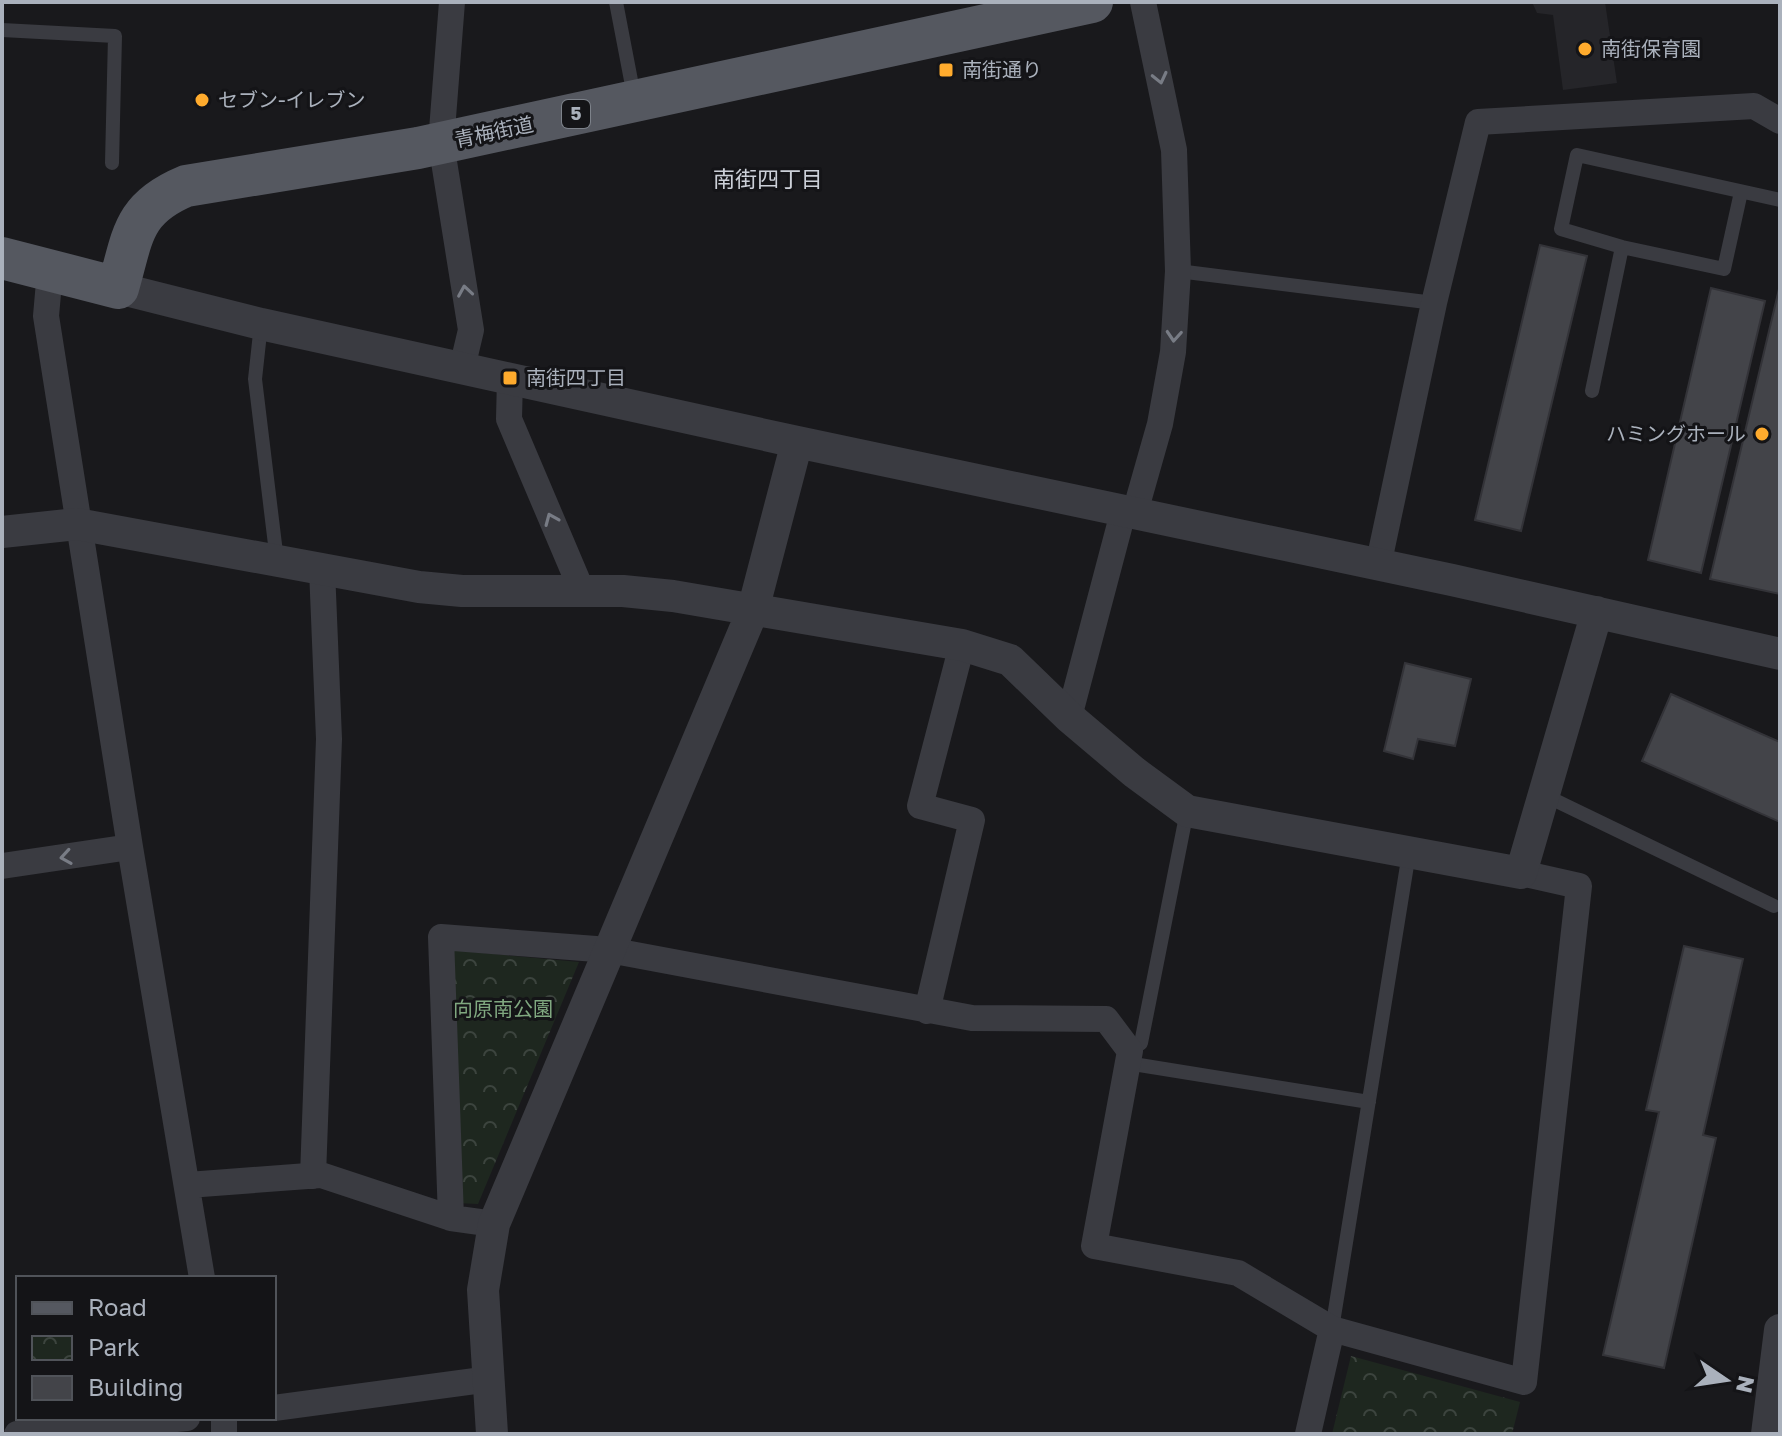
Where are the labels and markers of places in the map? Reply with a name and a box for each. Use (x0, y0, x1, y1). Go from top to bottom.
place label: 南街保育園 (1601, 36, 1701, 60)
marker: 南街保育園 (1576, 40, 1594, 58)
place label: 南街通り (962, 57, 1042, 81)
marker: 南街通り (937, 61, 955, 79)
place label: セブン-イレブン (218, 87, 366, 111)
marker: セブン-イレブン (193, 91, 211, 109)
place label: 南街四丁目 (526, 365, 626, 389)
marker: 南街四丁目 (501, 369, 519, 387)
place label: ハミングホール (1606, 421, 1746, 445)
marker: ハミングホール (1753, 425, 1771, 443)

